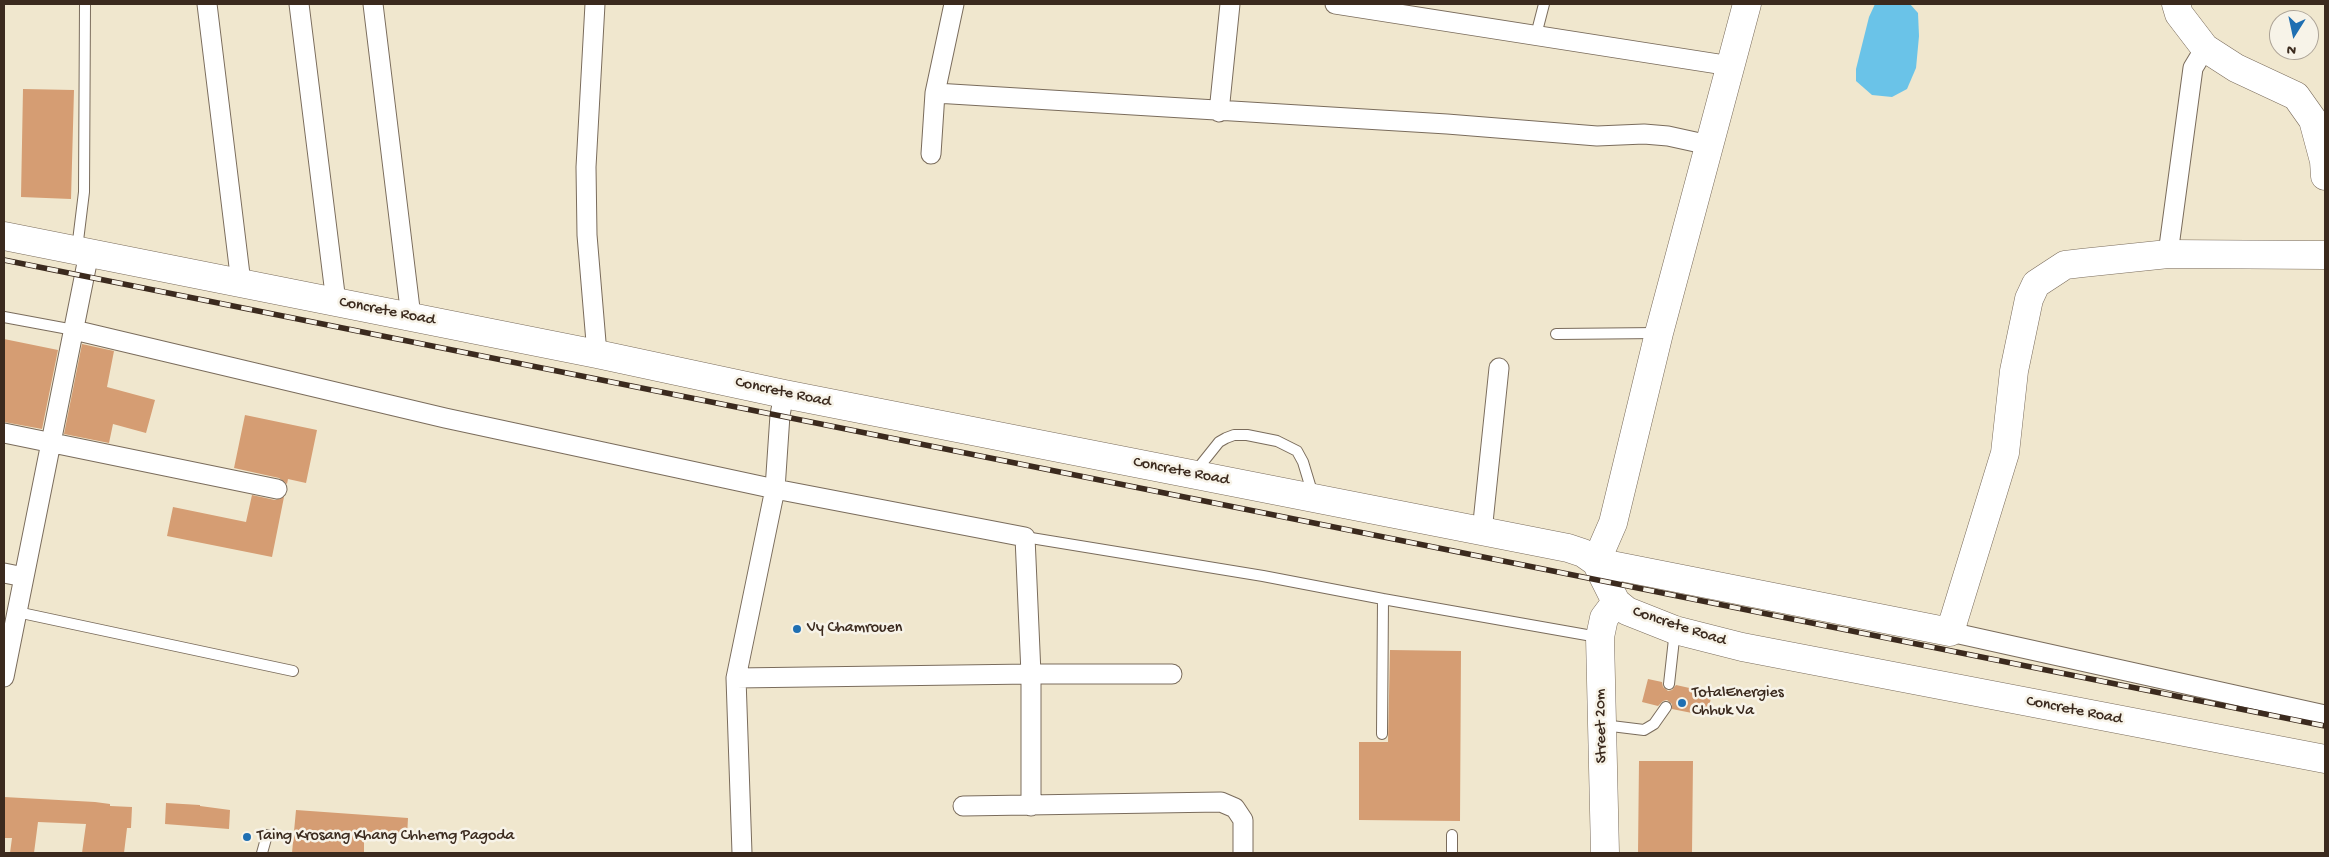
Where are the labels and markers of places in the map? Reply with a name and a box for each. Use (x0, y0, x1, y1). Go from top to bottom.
place label: Vy Chamrouen (807, 619, 902, 639)
marker: Vy Chamrouen (791, 623, 803, 635)
place label: TotalEnergies Chhuk Va (1692, 684, 1784, 722)
marker: TotalEnergies Chhuk Va (1676, 697, 1688, 709)
place label: Taing Krosang Khang Chherng Pagoda (257, 827, 514, 847)
marker: Taing Krosang Khang Chherng Pagoda (241, 831, 253, 843)

